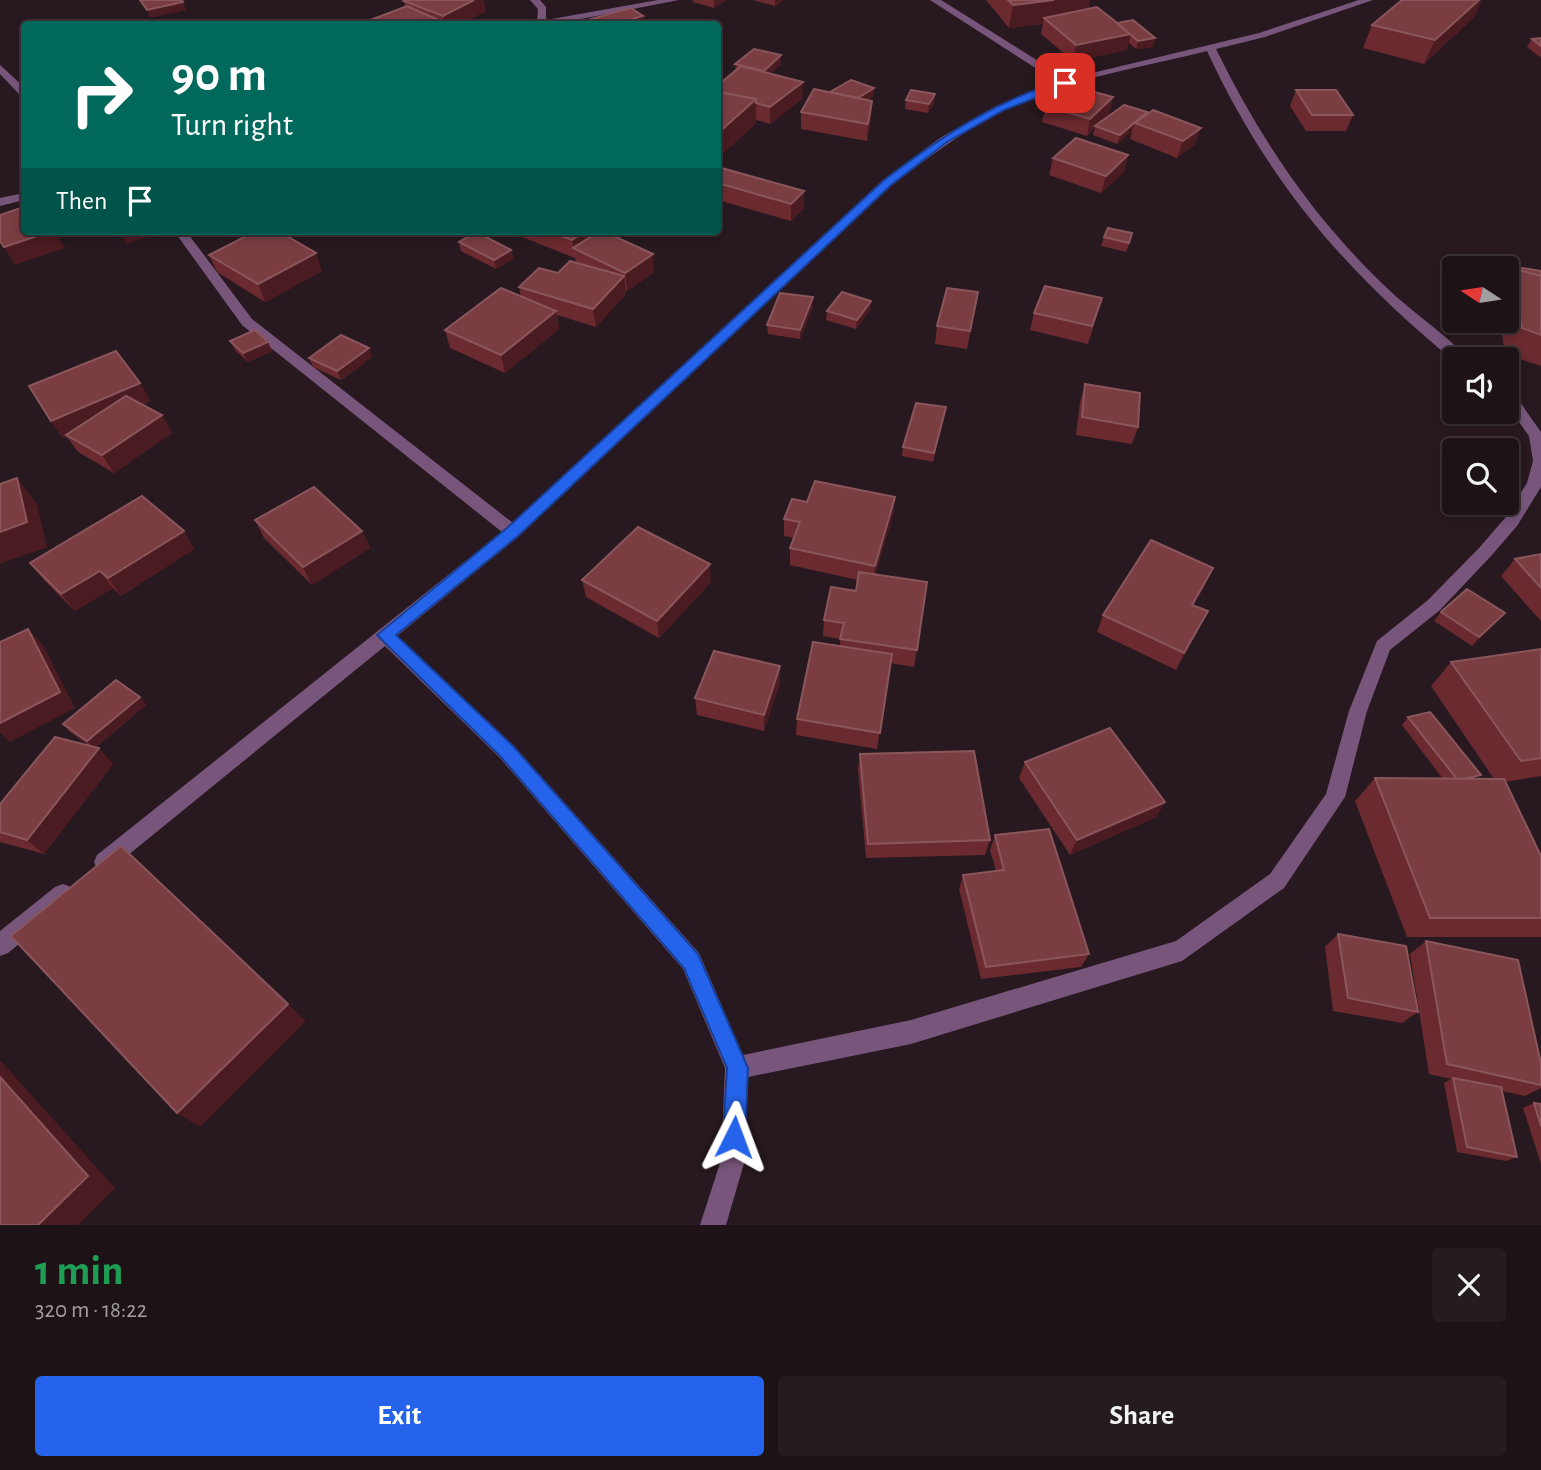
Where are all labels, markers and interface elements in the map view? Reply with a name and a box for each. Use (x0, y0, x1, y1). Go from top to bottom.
icon: right (56, 49, 147, 140)
text: 90 m (171, 51, 267, 100)
pin (1035, 53, 1095, 113)
icon: arrive (1046, 64, 1084, 102)
text: Turn right (171, 109, 293, 141)
icon: arrive (121, 182, 159, 220)
text: Then (56, 188, 107, 214)
north arrow (1442, 256, 1519, 332)
map controls (1442, 256, 1519, 515)
button: sound (1442, 347, 1519, 424)
button: search (1442, 438, 1519, 515)
position arrow (697, 1100, 771, 1174)
button: close (1432, 1248, 1506, 1322)
text: 1 min (35, 1250, 124, 1292)
text: 320 m · 18:22 (35, 1299, 147, 1322)
button: Exit (35, 1376, 764, 1456)
button: Share (778, 1376, 1506, 1456)

